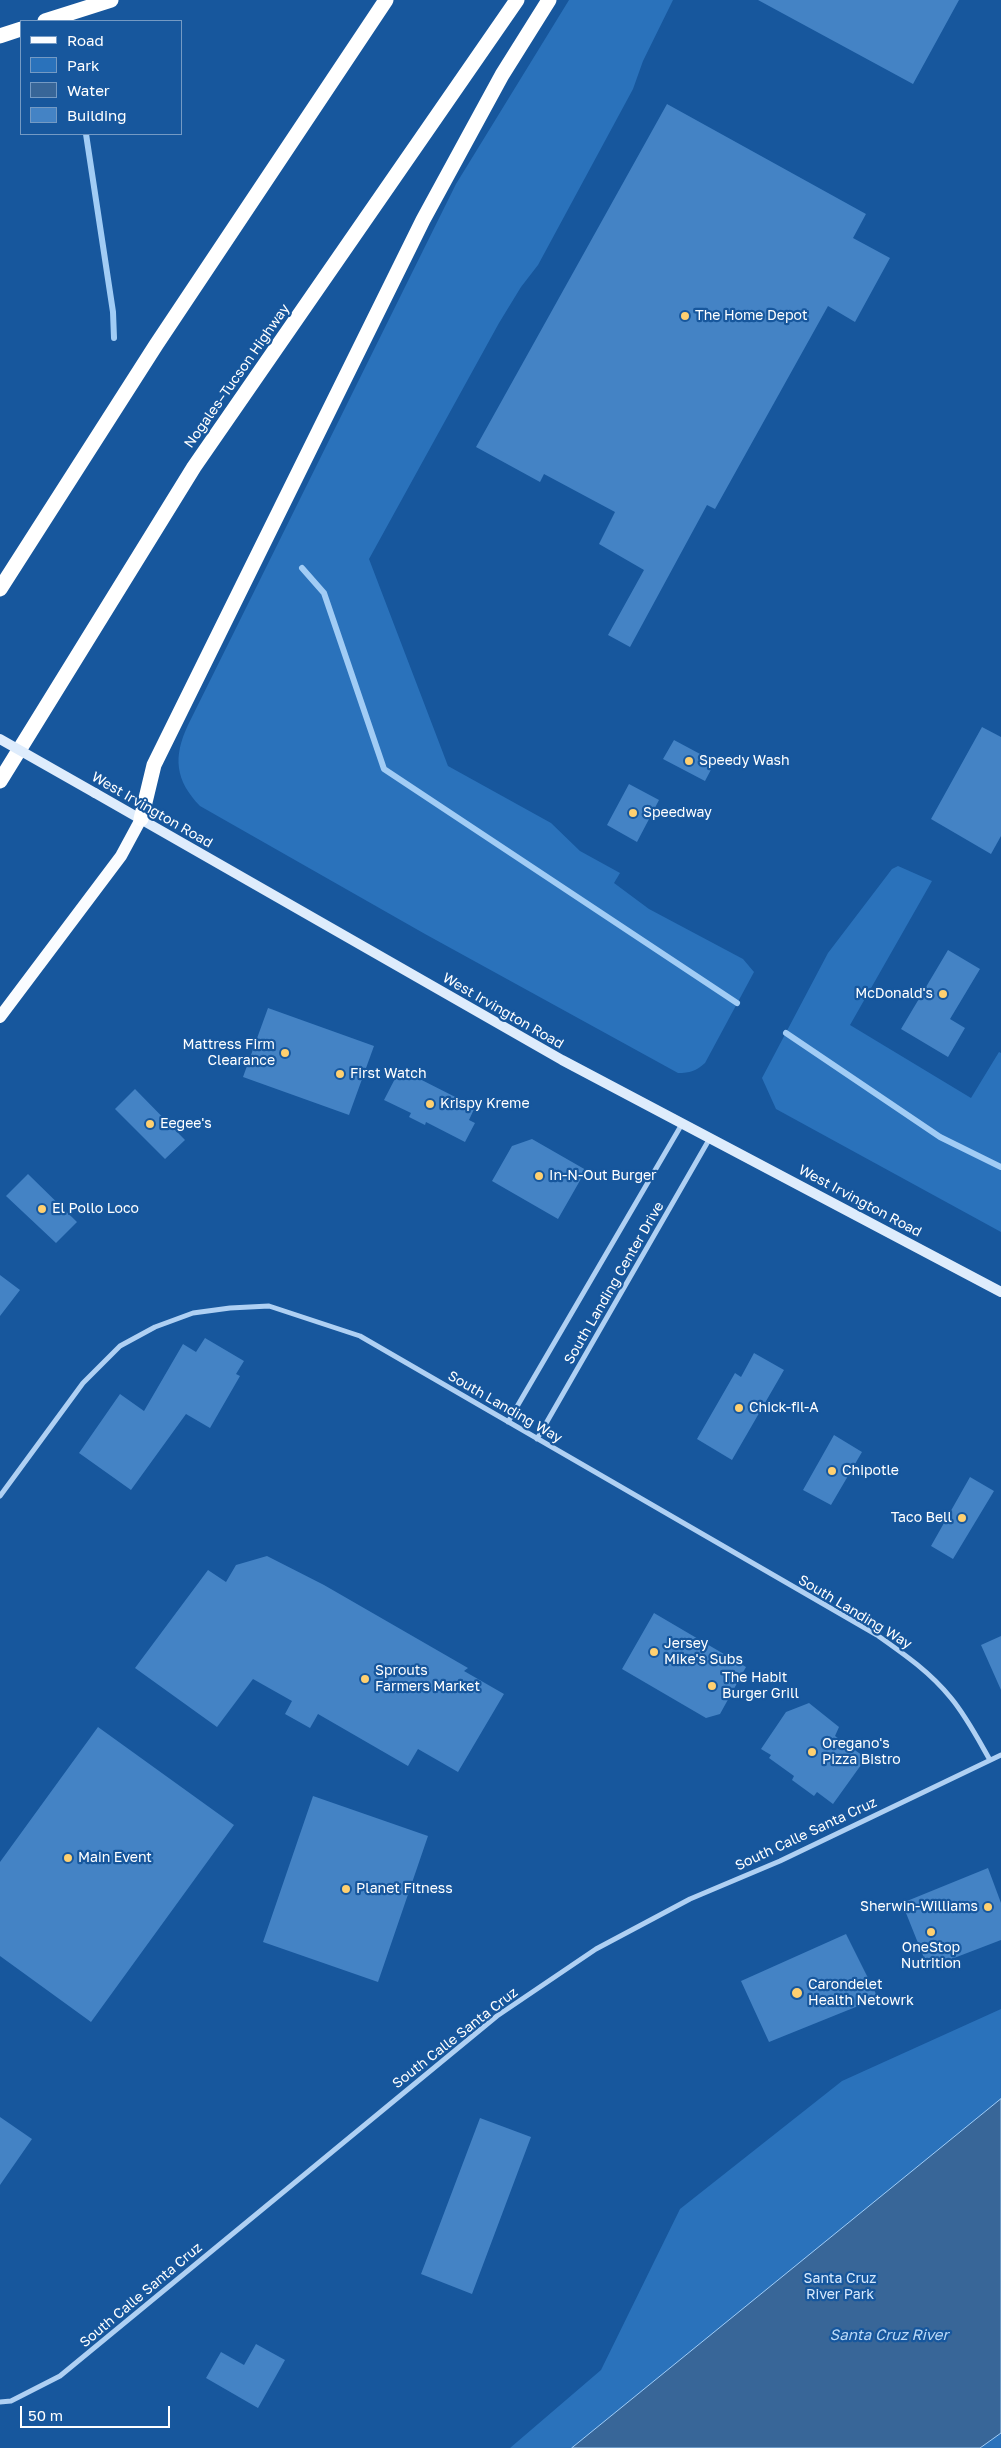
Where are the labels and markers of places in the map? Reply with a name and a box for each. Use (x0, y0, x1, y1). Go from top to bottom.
place label: The Home Depot (695, 308, 807, 324)
marker: The Home Depot (679, 310, 691, 322)
place label: Speedy Wash (699, 753, 790, 769)
marker: Speedy Wash (683, 755, 695, 767)
place label: Speedway (643, 805, 712, 821)
marker: Speedway (627, 807, 639, 819)
place label: McDonald's (855, 986, 933, 1002)
marker: McDonald's (937, 988, 949, 1000)
place label: Mattress Firm Clearance (182, 1037, 275, 1070)
marker: Mattress Firm Clearance (279, 1047, 291, 1059)
place label: First Watch (350, 1066, 427, 1082)
marker: First Watch (334, 1068, 346, 1080)
place label: Krispy Kreme (440, 1096, 530, 1112)
marker: Krispy Kreme (424, 1098, 436, 1110)
place label: Eegee's (160, 1116, 212, 1132)
marker: Eegee's (144, 1118, 156, 1130)
place label: In-N-Out Burger (549, 1168, 657, 1184)
marker: In-N-Out Burger (533, 1170, 545, 1182)
place label: El Pollo Loco (52, 1201, 139, 1217)
marker: El Pollo Loco (36, 1203, 48, 1215)
place label: Chick-fil-A (749, 1400, 819, 1416)
marker: Chick-fil-A (733, 1402, 745, 1414)
place label: Chipotle (842, 1463, 899, 1479)
marker: Chipotle (826, 1465, 838, 1477)
place label: Taco Bell (891, 1510, 952, 1526)
marker: Taco Bell (956, 1512, 968, 1524)
place label: Jersey Mike's Subs (664, 1636, 743, 1668)
marker: Jersey Mike's Subs (648, 1646, 660, 1658)
place label: Sprouts Farmers Market (375, 1663, 480, 1695)
place label: The Habit Burger Grill (722, 1670, 799, 1702)
marker: Sprouts Farmers Market (359, 1673, 371, 1685)
marker: The Habit Burger Grill (706, 1680, 718, 1692)
place label: Oregano's Pizza Bistro (822, 1736, 901, 1768)
marker: Oregano's Pizza Bistro (806, 1746, 818, 1758)
place label: Main Event (78, 1850, 152, 1866)
marker: Main Event (62, 1852, 74, 1864)
place label: Planet Fitness (356, 1881, 453, 1897)
marker: Planet Fitness (340, 1883, 352, 1895)
place label: Sherwin-Williams (860, 1899, 978, 1915)
marker: Sherwin-Williams (982, 1901, 994, 1913)
marker: OneStop Nutrition (925, 1926, 937, 1938)
place label: OneStop Nutrition (901, 1940, 961, 1972)
place label: Carondelet Health Netowrk (808, 1977, 914, 2010)
marker: Carondelet Health Netowrk (790, 1986, 804, 2000)

